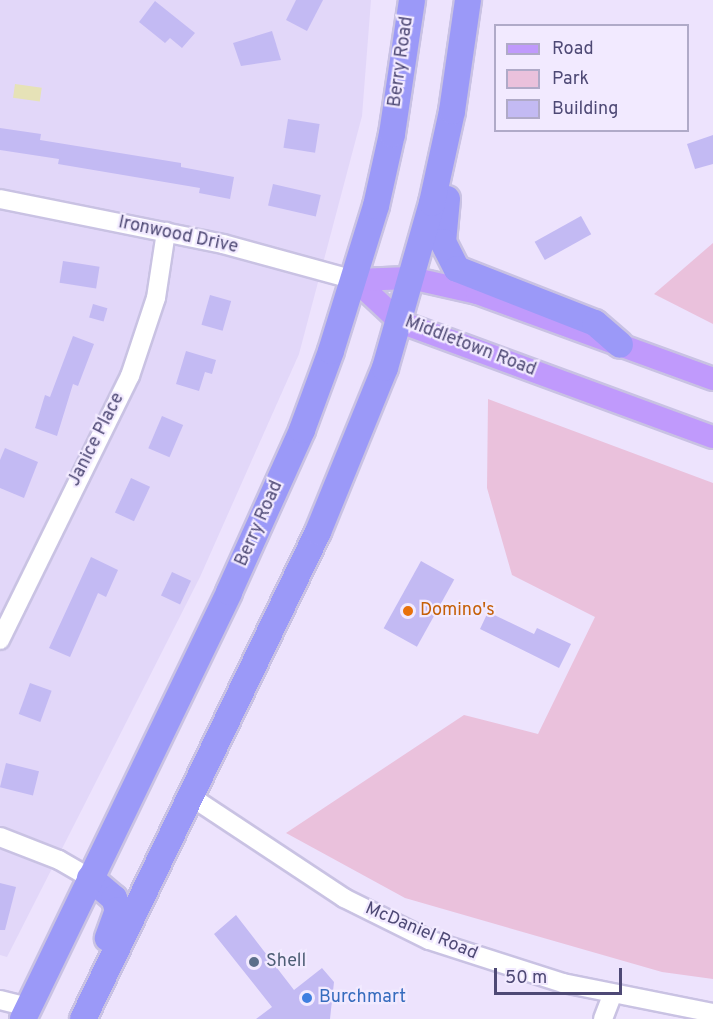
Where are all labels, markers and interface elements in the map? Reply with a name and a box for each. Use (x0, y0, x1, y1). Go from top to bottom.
street label: Berry Road (385, 15, 419, 109)
legend (494, 24, 689, 132)
text: Road (552, 38, 594, 61)
text: Park (552, 68, 589, 91)
text: Building (552, 98, 618, 121)
street label: Ironwood Drive (116, 213, 240, 259)
street label: Middletown Road (401, 312, 539, 382)
street label: Janice Place (64, 390, 130, 490)
street label: Berry Road (232, 478, 288, 570)
place label: Domino's (420, 600, 495, 622)
marker: Domino's (401, 604, 415, 618)
street label: McDaniel Road (361, 899, 481, 965)
place label: Shell (266, 951, 306, 973)
marker: Shell (247, 955, 261, 969)
scale bar (497, 956, 624, 994)
text: 50 m (505, 967, 547, 990)
place label: Burchmart (319, 987, 406, 1009)
marker: Burchmart (300, 991, 314, 1005)

